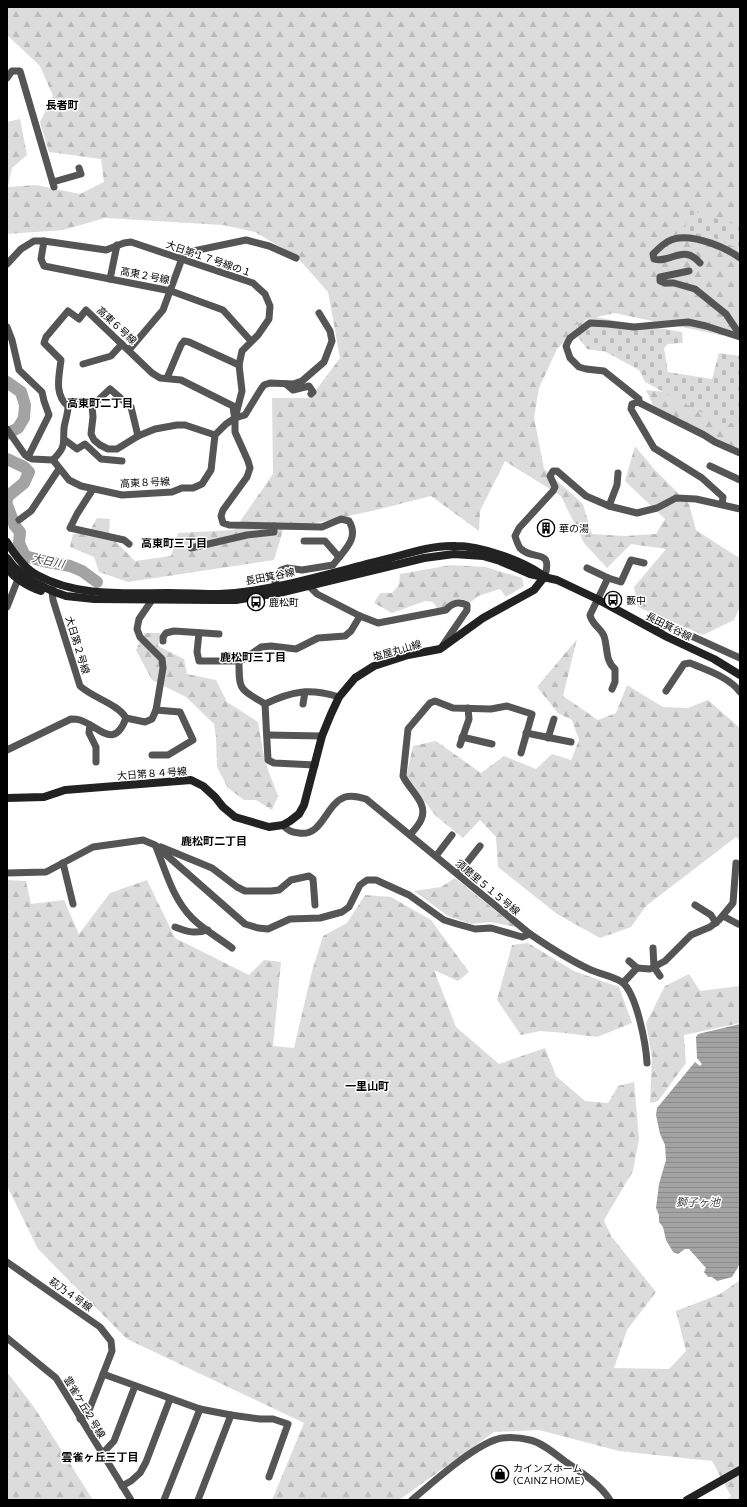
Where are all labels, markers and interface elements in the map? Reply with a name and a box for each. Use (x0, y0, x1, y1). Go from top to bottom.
district label: 長者町 (46, 98, 79, 111)
street label: 大日第１７号線の１ (164, 238, 254, 278)
street label: 高東２号線 (119, 264, 171, 286)
street label: 高東６号線 (95, 304, 139, 346)
district label: 高東町二丁目 (67, 396, 133, 409)
street label: 高東８号線 (120, 475, 170, 489)
building icon: 華の湯 (536, 518, 556, 538)
place label: 華の湯 (559, 522, 589, 534)
district label: 高東町三丁目 (141, 536, 207, 549)
water label: 大日川 (31, 551, 67, 571)
street label: 長田箕谷線 (244, 565, 296, 587)
bus stop icon: 藪中 (603, 590, 623, 610)
bus stop icon: 鹿松町 (246, 592, 266, 612)
place label: 藪中 (626, 594, 646, 606)
place label: 鹿松町 (269, 596, 299, 608)
street label: 長田箕谷線 (644, 609, 694, 643)
street label: 大日第２号線 (63, 615, 93, 675)
street label: 塩屋丸山線 (371, 637, 423, 663)
district label: 鹿松町三丁目 (220, 650, 286, 663)
street label: 大日第８４号線 (117, 765, 187, 781)
district label: 鹿松町二丁目 (181, 834, 247, 847)
street label: 須磨里５１５号線 (454, 857, 522, 917)
district label: 一里山町 (345, 1079, 389, 1092)
water label: 獅子ヶ池 (676, 1195, 721, 1208)
street label: 萩乃４号線 (47, 1275, 95, 1313)
street label: 雲雀ケ丘２号線 (62, 1374, 108, 1440)
district label: 雲雀ヶ丘三丁目 (62, 1450, 139, 1463)
place label: カインズホーム (CAINZ HOME) (513, 1462, 585, 1486)
shop icon: カインズホーム (CAINZ HOME) (490, 1464, 510, 1484)

